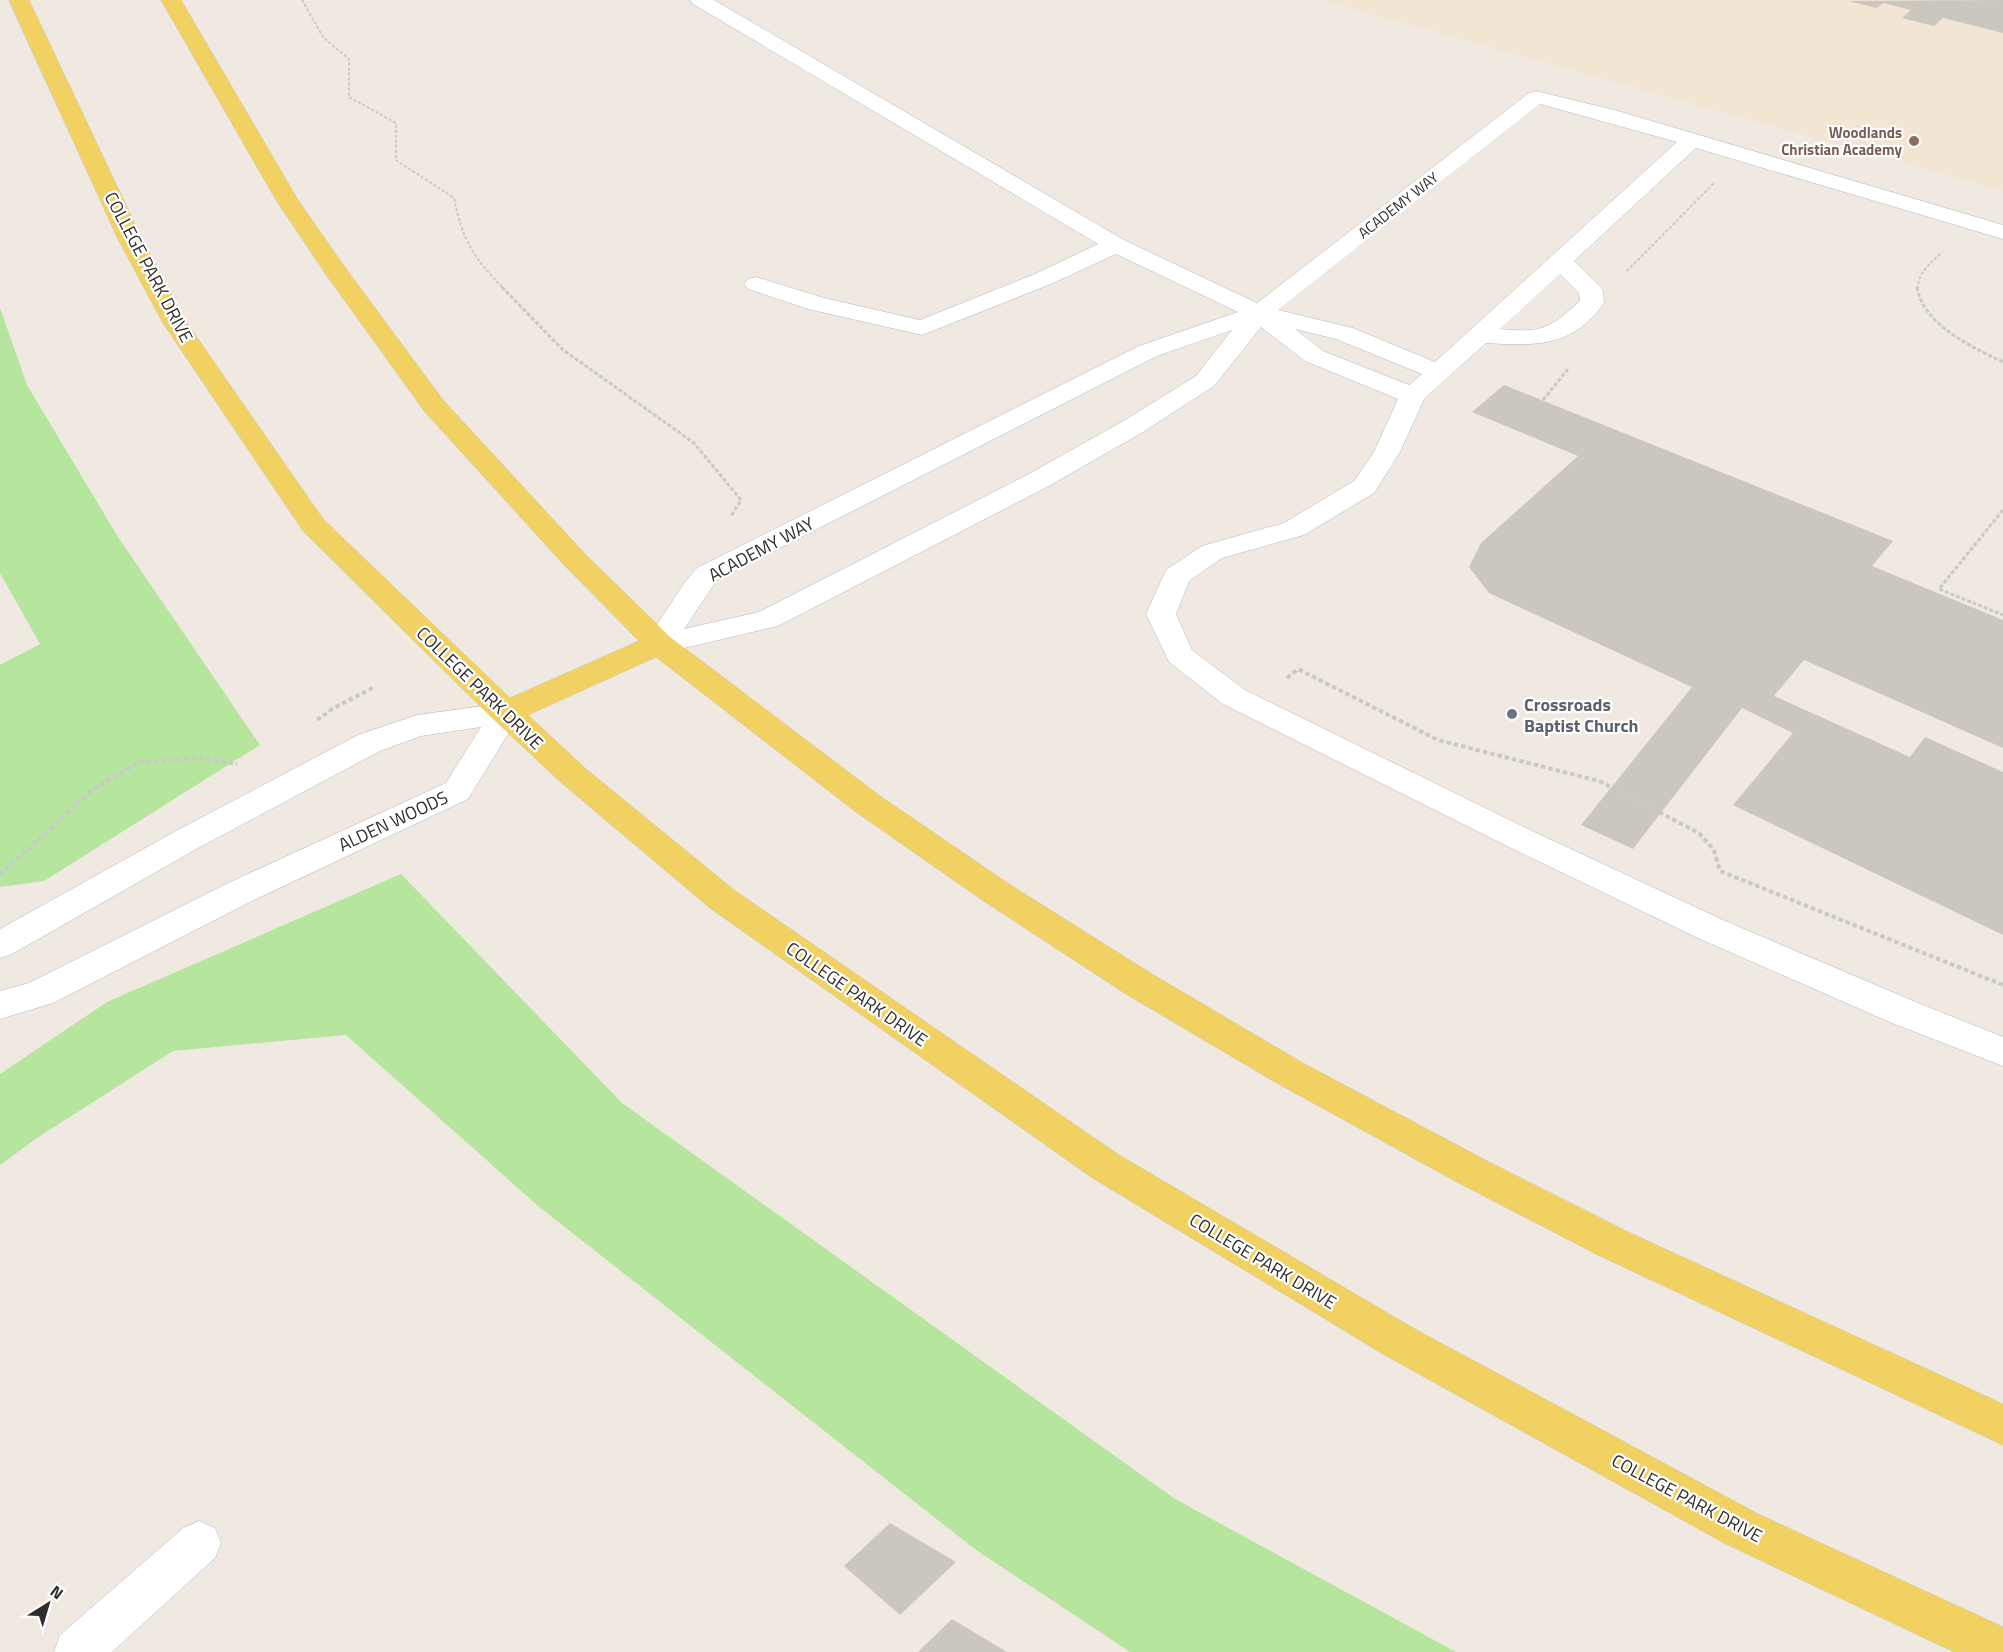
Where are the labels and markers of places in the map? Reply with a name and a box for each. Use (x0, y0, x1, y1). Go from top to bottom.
place label: Woodlands Christian Academy (1781, 121, 1902, 161)
marker: Woodlands Christian Academy (1907, 134, 1921, 148)
place label: Crossroads Baptist Church (1524, 691, 1639, 739)
marker: Crossroads Baptist Church (1505, 707, 1519, 721)

